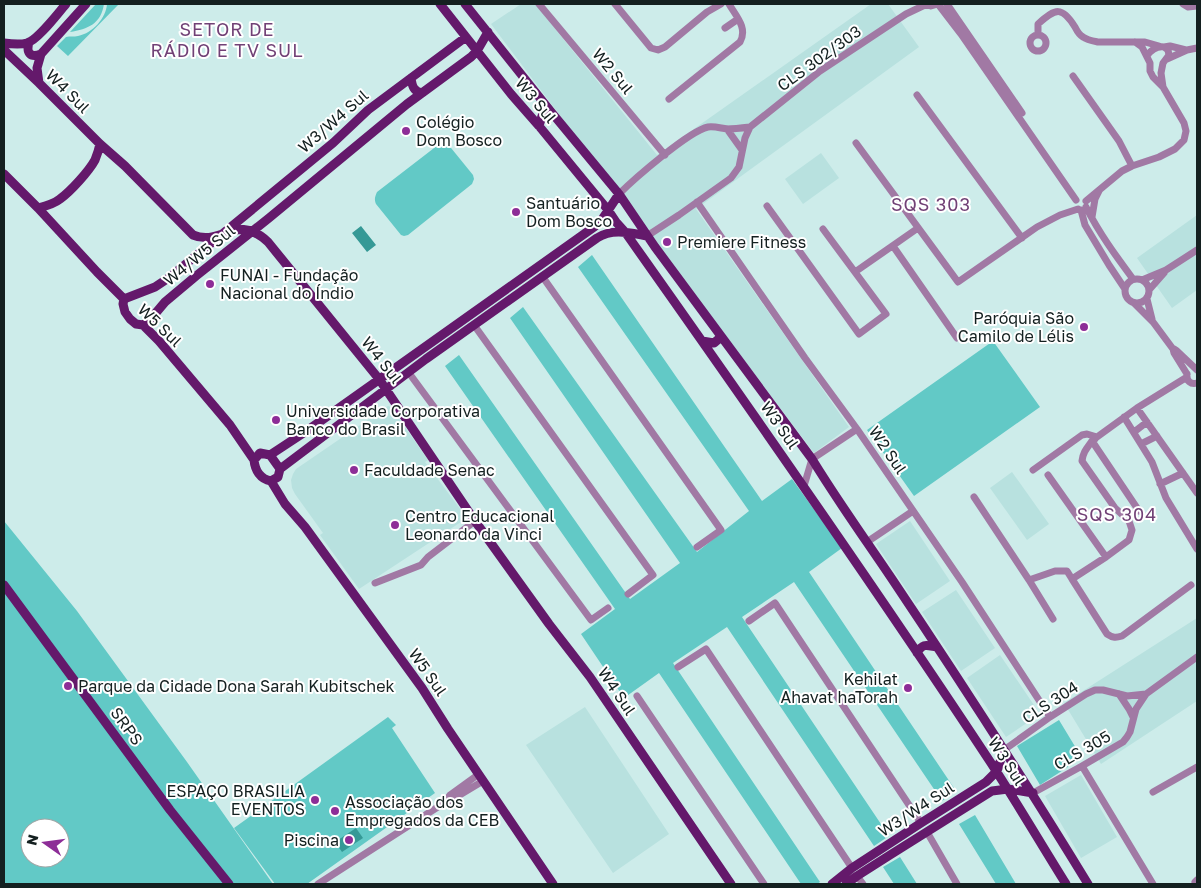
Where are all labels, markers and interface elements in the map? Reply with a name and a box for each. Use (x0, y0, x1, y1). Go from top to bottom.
district label: SETOR DE RÁDIO E TV SUL (150, 18, 304, 61)
street label: CLS 302/303 (773, 21, 865, 95)
street label: W2 Sul (588, 44, 638, 98)
street label: W4 Sul (42, 65, 94, 117)
street label: W3 Sul (511, 73, 561, 127)
street label: W3/W4 Sul (294, 85, 372, 157)
place label: Colégio Dom Bosco (416, 112, 502, 150)
marker: Colégio Dom Bosco (400, 125, 412, 137)
place label: Santuário Dom Bosco (526, 193, 612, 231)
district label: SQS 303 (891, 193, 971, 215)
marker: Santuário Dom Bosco (510, 206, 522, 218)
street label: W4/W5 Sul (159, 220, 239, 290)
place label: Premiere Fitness (677, 232, 806, 252)
marker: Premiere Fitness (661, 236, 673, 248)
place label: FUNAI - Fundação Nacional do Índio (220, 265, 358, 303)
marker: FUNAI - Fundação Nacional do Índio (204, 278, 216, 290)
street label: W5 Sul (134, 299, 186, 351)
place label: Paróquia São Camilo de Lélis (958, 308, 1074, 346)
marker: Paróquia São Camilo de Lélis (1078, 321, 1090, 333)
street label: W4 Sul (357, 332, 407, 388)
street label: W3 Sul (756, 397, 804, 453)
place label: Universidade Corporativa Banco do Brasil (286, 401, 480, 439)
marker: Universidade Corporativa Banco do Brasil (270, 414, 282, 426)
street label: W2 Sul (865, 422, 911, 478)
place label: Faculdade Senac (364, 460, 495, 480)
marker: Faculdade Senac (348, 464, 360, 476)
district label: SQS 304 (1077, 503, 1157, 525)
place label: Centro Educacional Leonardo da Vinci (405, 506, 554, 544)
marker: Centro Educacional Leonardo da Vinci (389, 519, 401, 531)
street label: W5 Sul (404, 644, 452, 700)
street label: W4 Sul (594, 663, 640, 719)
place label: Kehilat Ahavat haTorah (780, 669, 898, 707)
place label: Parque da Cidade Dona Sarah Kubitschek (78, 676, 395, 696)
street label: CLS 304 (1018, 676, 1082, 728)
marker: Parque da Cidade Dona Sarah Kubitschek (62, 680, 74, 692)
marker: Kehilat Ahavat haTorah (902, 682, 914, 694)
street label: SRPS (107, 703, 147, 749)
street label: CLS 305 (1050, 726, 1114, 774)
street label: W3 Sul (984, 733, 1030, 789)
street label: W3/W4 Sul (874, 777, 958, 841)
place label: ESPAÇO BRASILIA EVENTOS (166, 781, 305, 819)
place label: Associação dos Empregados da CEB (345, 792, 499, 830)
marker: ESPAÇO BRASILIA EVENTOS (309, 794, 321, 806)
marker: Associação dos Empregados da CEB (329, 805, 341, 817)
north arrow (20, 818, 70, 868)
place label: Piscina (284, 830, 339, 850)
text: N (22, 833, 41, 847)
marker: Piscina (343, 834, 355, 846)

